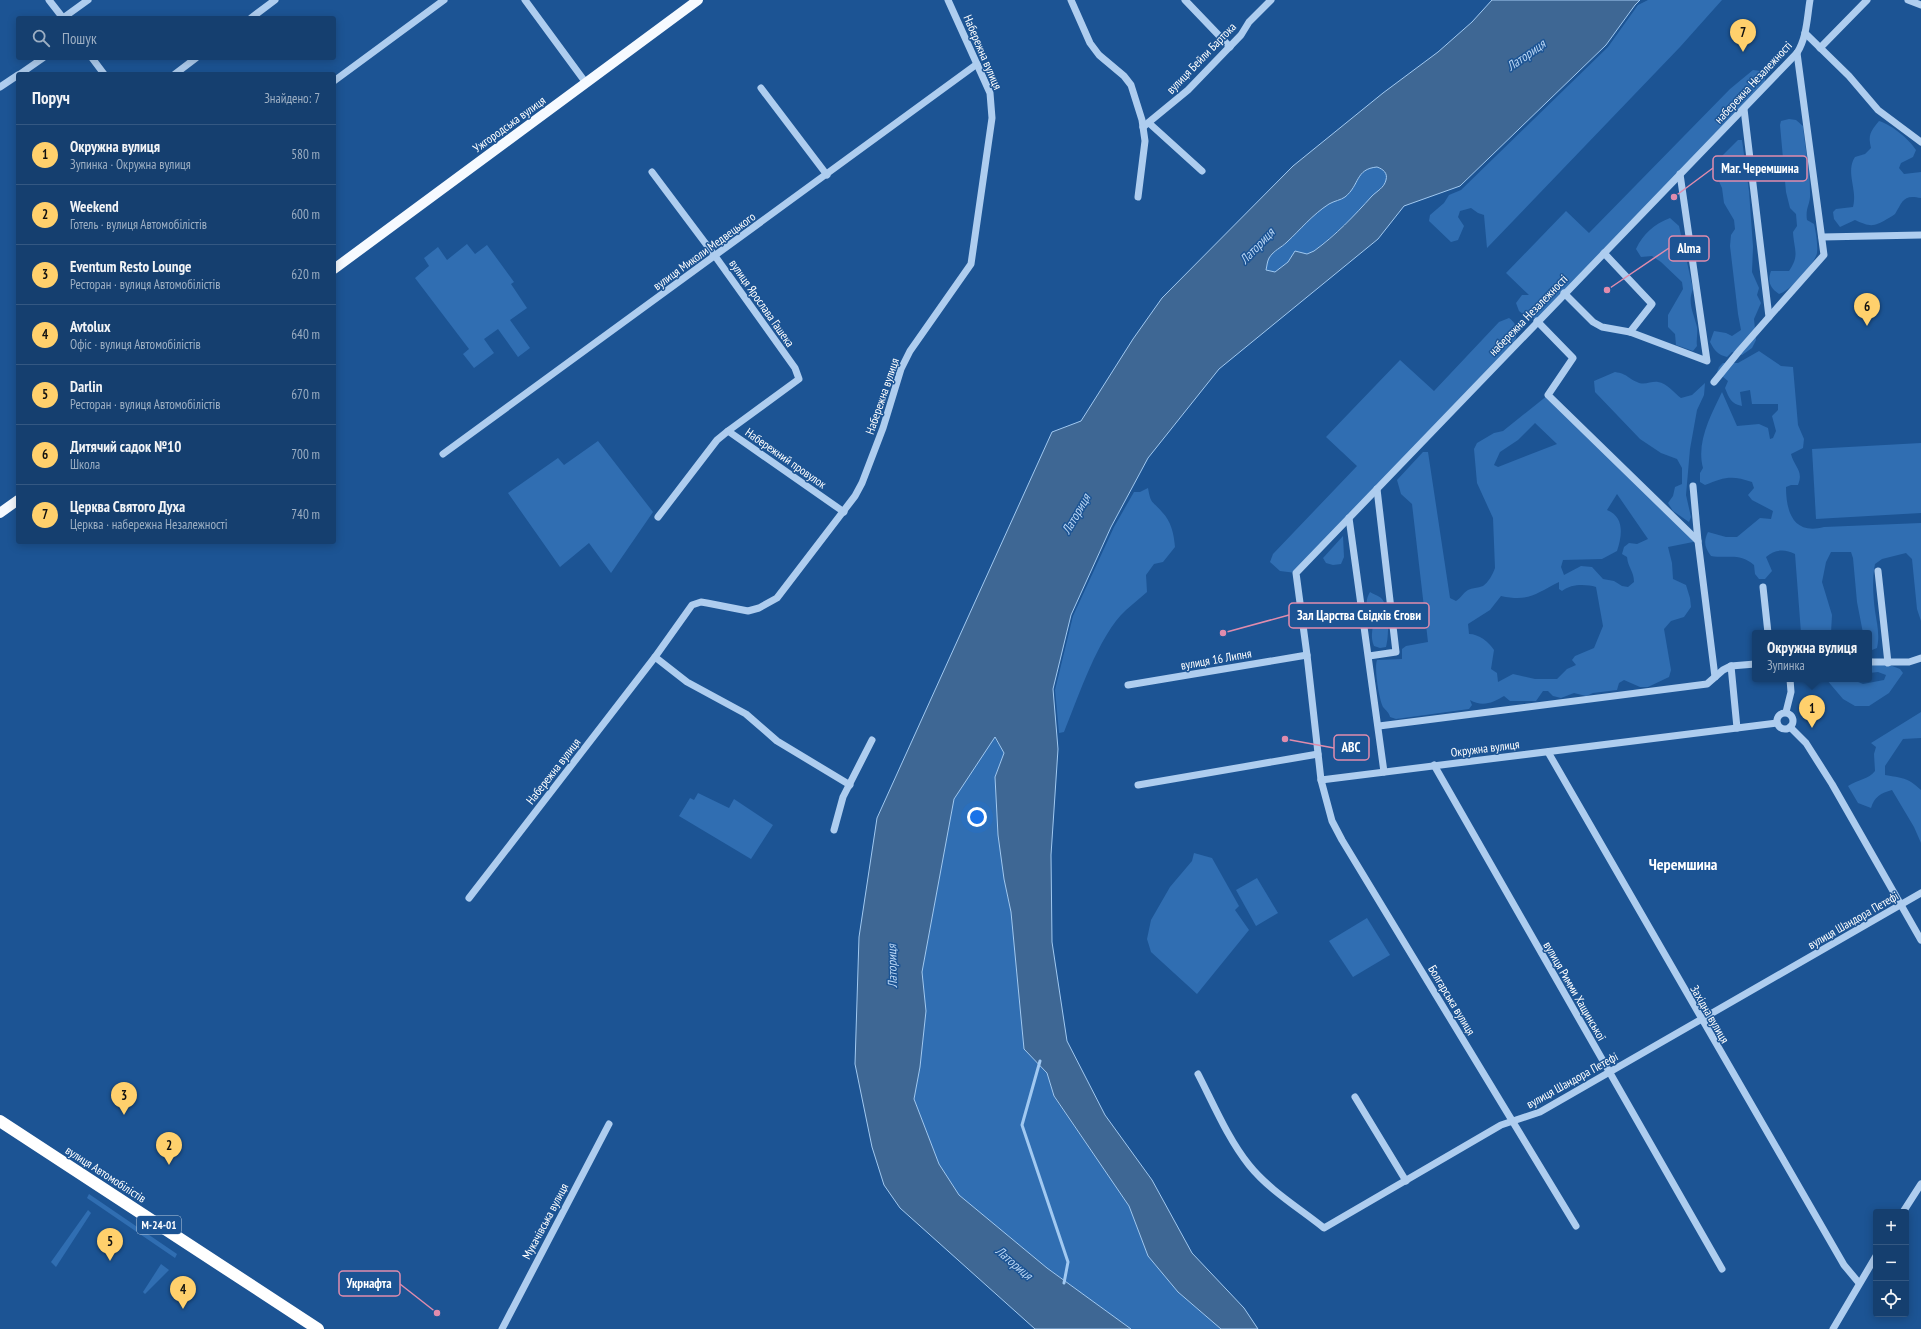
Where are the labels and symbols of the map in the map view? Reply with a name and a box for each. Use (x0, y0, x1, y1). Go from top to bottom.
street label: Набережна вулиця (961, 12, 1006, 92)
street label: вулиця Бейли Бартока (1163, 19, 1239, 97)
pin: 7 (1730, 19, 1756, 52)
water label: Латориця (1502, 35, 1549, 75)
street label: набережна Незалежності (1711, 38, 1795, 126)
street label: Ужгородська вулиця (470, 92, 549, 155)
callout: Маг. Черемшина (1713, 156, 1807, 181)
text: Маг. Черемшина (1721, 160, 1799, 177)
street label: вулиця Миколи Медвецького (650, 209, 758, 293)
water label: Латориця (1235, 224, 1279, 268)
callout: Alma (1669, 236, 1709, 261)
text: Alma (1676, 240, 1701, 257)
street label: вулиця Ярослава Гашека (726, 256, 798, 350)
street label: набережна Незалежності (1485, 271, 1571, 359)
pin: 6 (1854, 293, 1880, 326)
street label: Набережна вулиця (862, 356, 902, 436)
street label: Набережний провулок (743, 424, 830, 492)
water label: Латориця (1057, 490, 1095, 538)
callout: Зал Царства Свідків Єгови (1289, 603, 1429, 628)
text: Зал Царства Свідків Єгови (1297, 607, 1421, 624)
street label: вулиця 16 Липня (1179, 645, 1253, 673)
pin: 1 (1799, 695, 1825, 728)
street label: Набережна вулиця (523, 735, 584, 807)
callout: ABC (1334, 735, 1369, 760)
street label: Окружна вулиця (1450, 736, 1521, 760)
text: ABC (1341, 739, 1360, 756)
your location (967, 807, 987, 827)
district label: Черемшина (1649, 854, 1718, 874)
street label: вулиця Шандора Петефі (1805, 888, 1901, 952)
street label: вулиця Римми Хащинської (1540, 939, 1610, 1044)
water label: Латориця (883, 943, 901, 989)
street label: Болгарська вулиця (1425, 962, 1479, 1038)
street label: Західна вулиця (1687, 982, 1733, 1046)
street label: вулиця Шандора Петефі (1524, 1049, 1620, 1111)
pin: 3 (111, 1082, 137, 1115)
pin: 2 (156, 1132, 182, 1165)
street label: вулиця Автомобілістів (63, 1142, 149, 1206)
street label: Мукачівська вулиця (519, 1180, 571, 1262)
road number: М-24-01 (137, 1216, 181, 1234)
pin: 5 (97, 1228, 123, 1261)
water label: Латориця (991, 1242, 1037, 1284)
callout: Укрнафта (339, 1271, 400, 1296)
text: Укрнафта (345, 1275, 392, 1292)
pin: 4 (170, 1276, 196, 1309)

